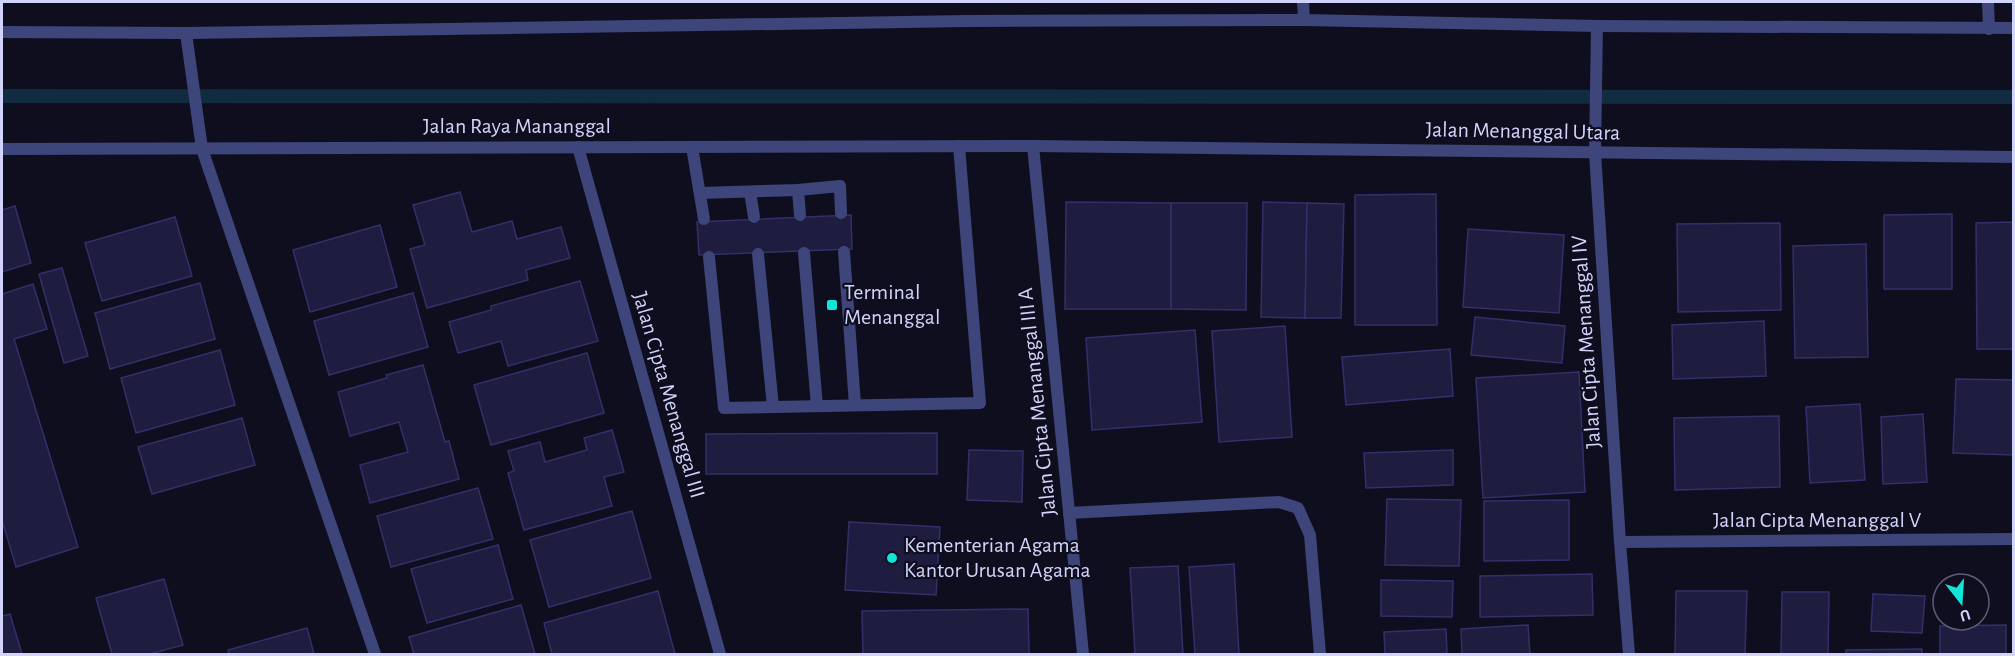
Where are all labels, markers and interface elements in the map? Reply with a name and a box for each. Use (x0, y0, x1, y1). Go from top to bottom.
street label: Jalan Raya Mananggal (423, 115, 611, 137)
street label: Jalan Menanggal Utara (1425, 118, 1621, 144)
street label: Jalan Cipta Menanggal IV (1568, 234, 1604, 449)
place label: Terminal Menanggal (844, 281, 940, 328)
street label: Jalan Cipta Menanggal III A (1014, 286, 1060, 517)
street label: Jalan Cipta Menanggal III (629, 289, 709, 501)
marker: Terminal Menanggal (825, 298, 839, 312)
street label: Jalan Cipta Menanggal V (1713, 509, 1922, 531)
place label: Kementerian Agama Kantor Urusan Agama (904, 534, 1091, 581)
marker: Kementerian Agama Kantor Urusan Agama (885, 551, 899, 565)
north arrow (1931, 572, 1991, 632)
text: U (1958, 606, 1972, 625)

